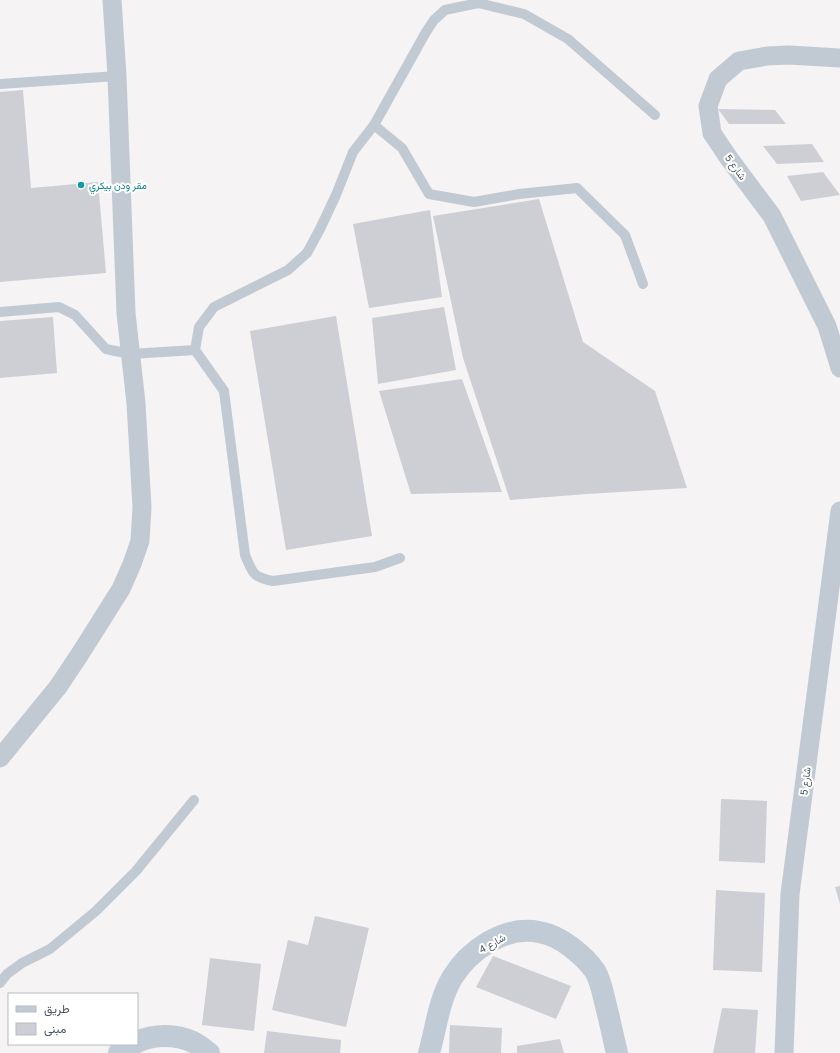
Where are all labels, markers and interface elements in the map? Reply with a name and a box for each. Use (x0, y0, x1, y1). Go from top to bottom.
street label: شارع 5 (722, 152, 749, 183)
place label: مقر ودن بيكري (89, 179, 147, 194)
marker: مقر ودن بيكري (76, 180, 86, 190)
street label: شارع 5 (797, 766, 814, 796)
street label: شارع 4 (477, 931, 508, 956)
legend (8, 993, 138, 1045)
text: طريق (44, 1001, 70, 1017)
text: مبنى (44, 1021, 66, 1037)

